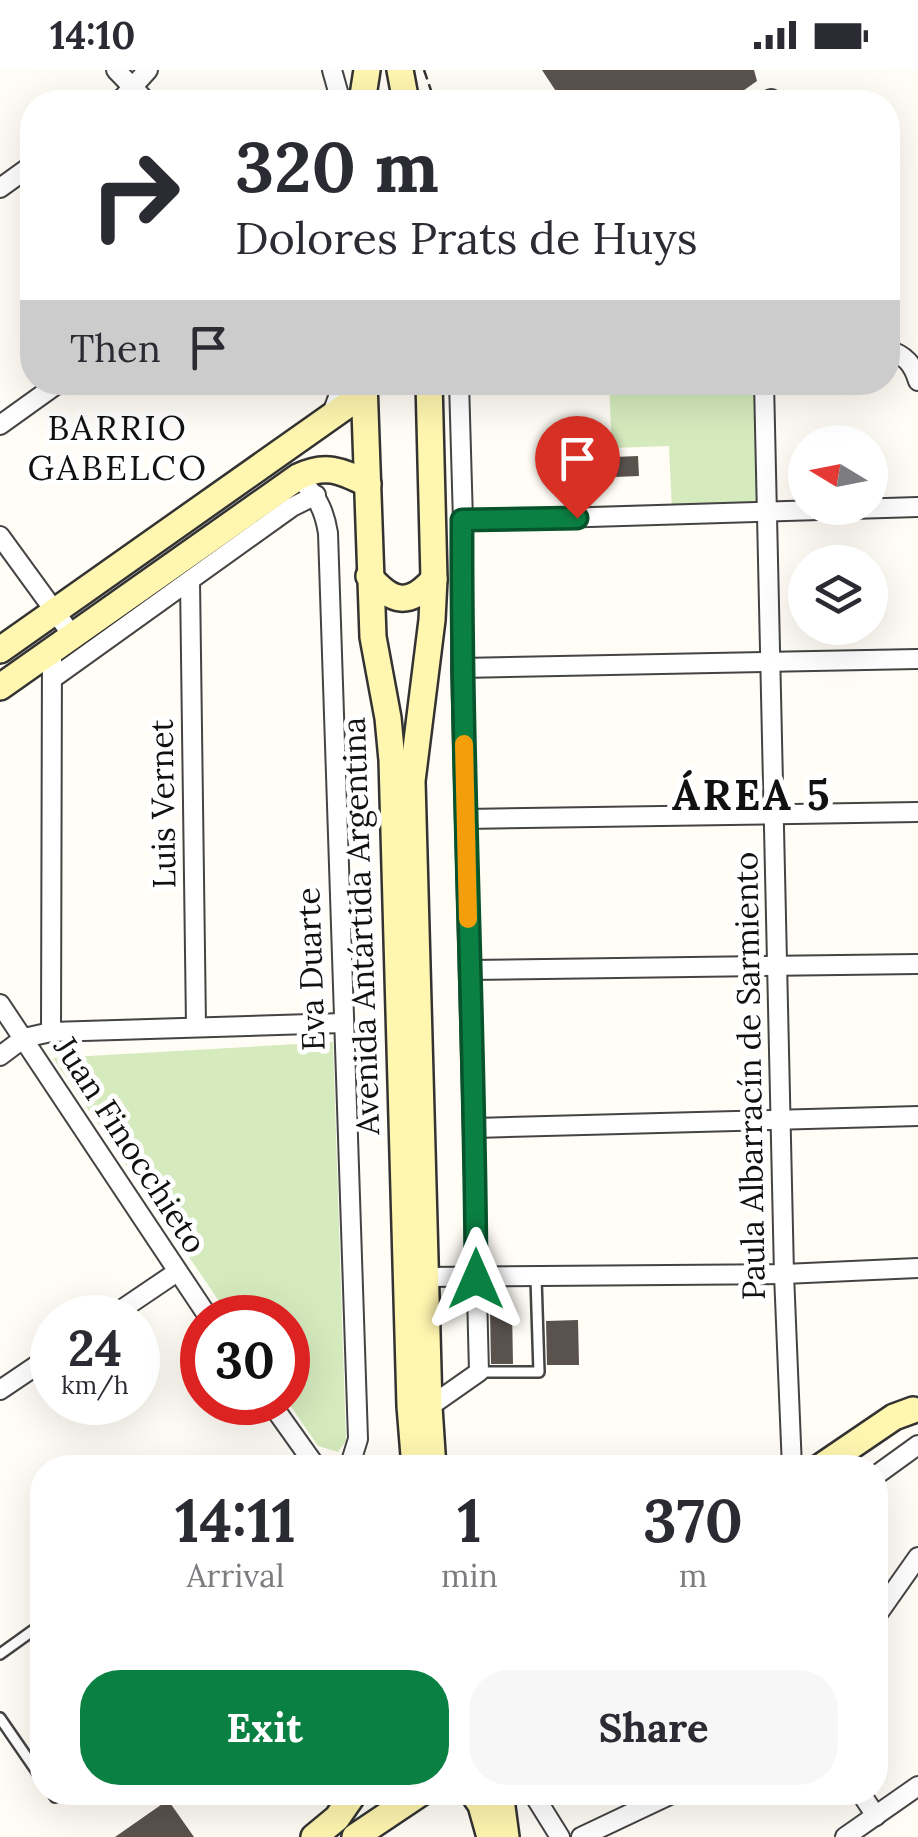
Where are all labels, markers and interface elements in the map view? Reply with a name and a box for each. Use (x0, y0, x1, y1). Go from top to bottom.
text: 14:10 (50, 11, 135, 59)
text: 320 m (235, 122, 439, 211)
icon: right (70, 130, 200, 260)
text: Dolores Prats de Huys (235, 209, 698, 266)
icon: arrive (181, 320, 236, 375)
text: Then (70, 324, 161, 372)
district label: BARRIO GABELCO (27, 405, 209, 490)
pin (535, 416, 620, 519)
north arrow (788, 425, 888, 525)
map controls (788, 425, 888, 645)
icon: arrive (550, 431, 605, 486)
button: layers (788, 545, 888, 645)
street label: Avenida Antártida Argentina (333, 716, 388, 1137)
street label: Luis Vernet (141, 718, 184, 889)
district label: ÁREA 5 (672, 768, 832, 822)
street label: Paula Albarracín de Sarmiento (725, 851, 774, 1301)
street label: Eva Duarte (287, 887, 334, 1052)
street label: Juan Finocchieto (45, 1028, 216, 1261)
position arrow (424, 1227, 528, 1331)
speed limit sign: 30 (180, 1295, 310, 1425)
text: 24 (68, 1316, 122, 1380)
text: km/h (61, 1369, 129, 1401)
text: 14:11 (175, 1482, 296, 1558)
text: 1 (457, 1482, 482, 1558)
text: 370 (643, 1482, 743, 1558)
text: Arrival (187, 1555, 284, 1596)
text: min (441, 1555, 498, 1596)
text: m (679, 1555, 707, 1596)
button: Exit (80, 1670, 449, 1785)
button: Share (469, 1670, 838, 1785)

